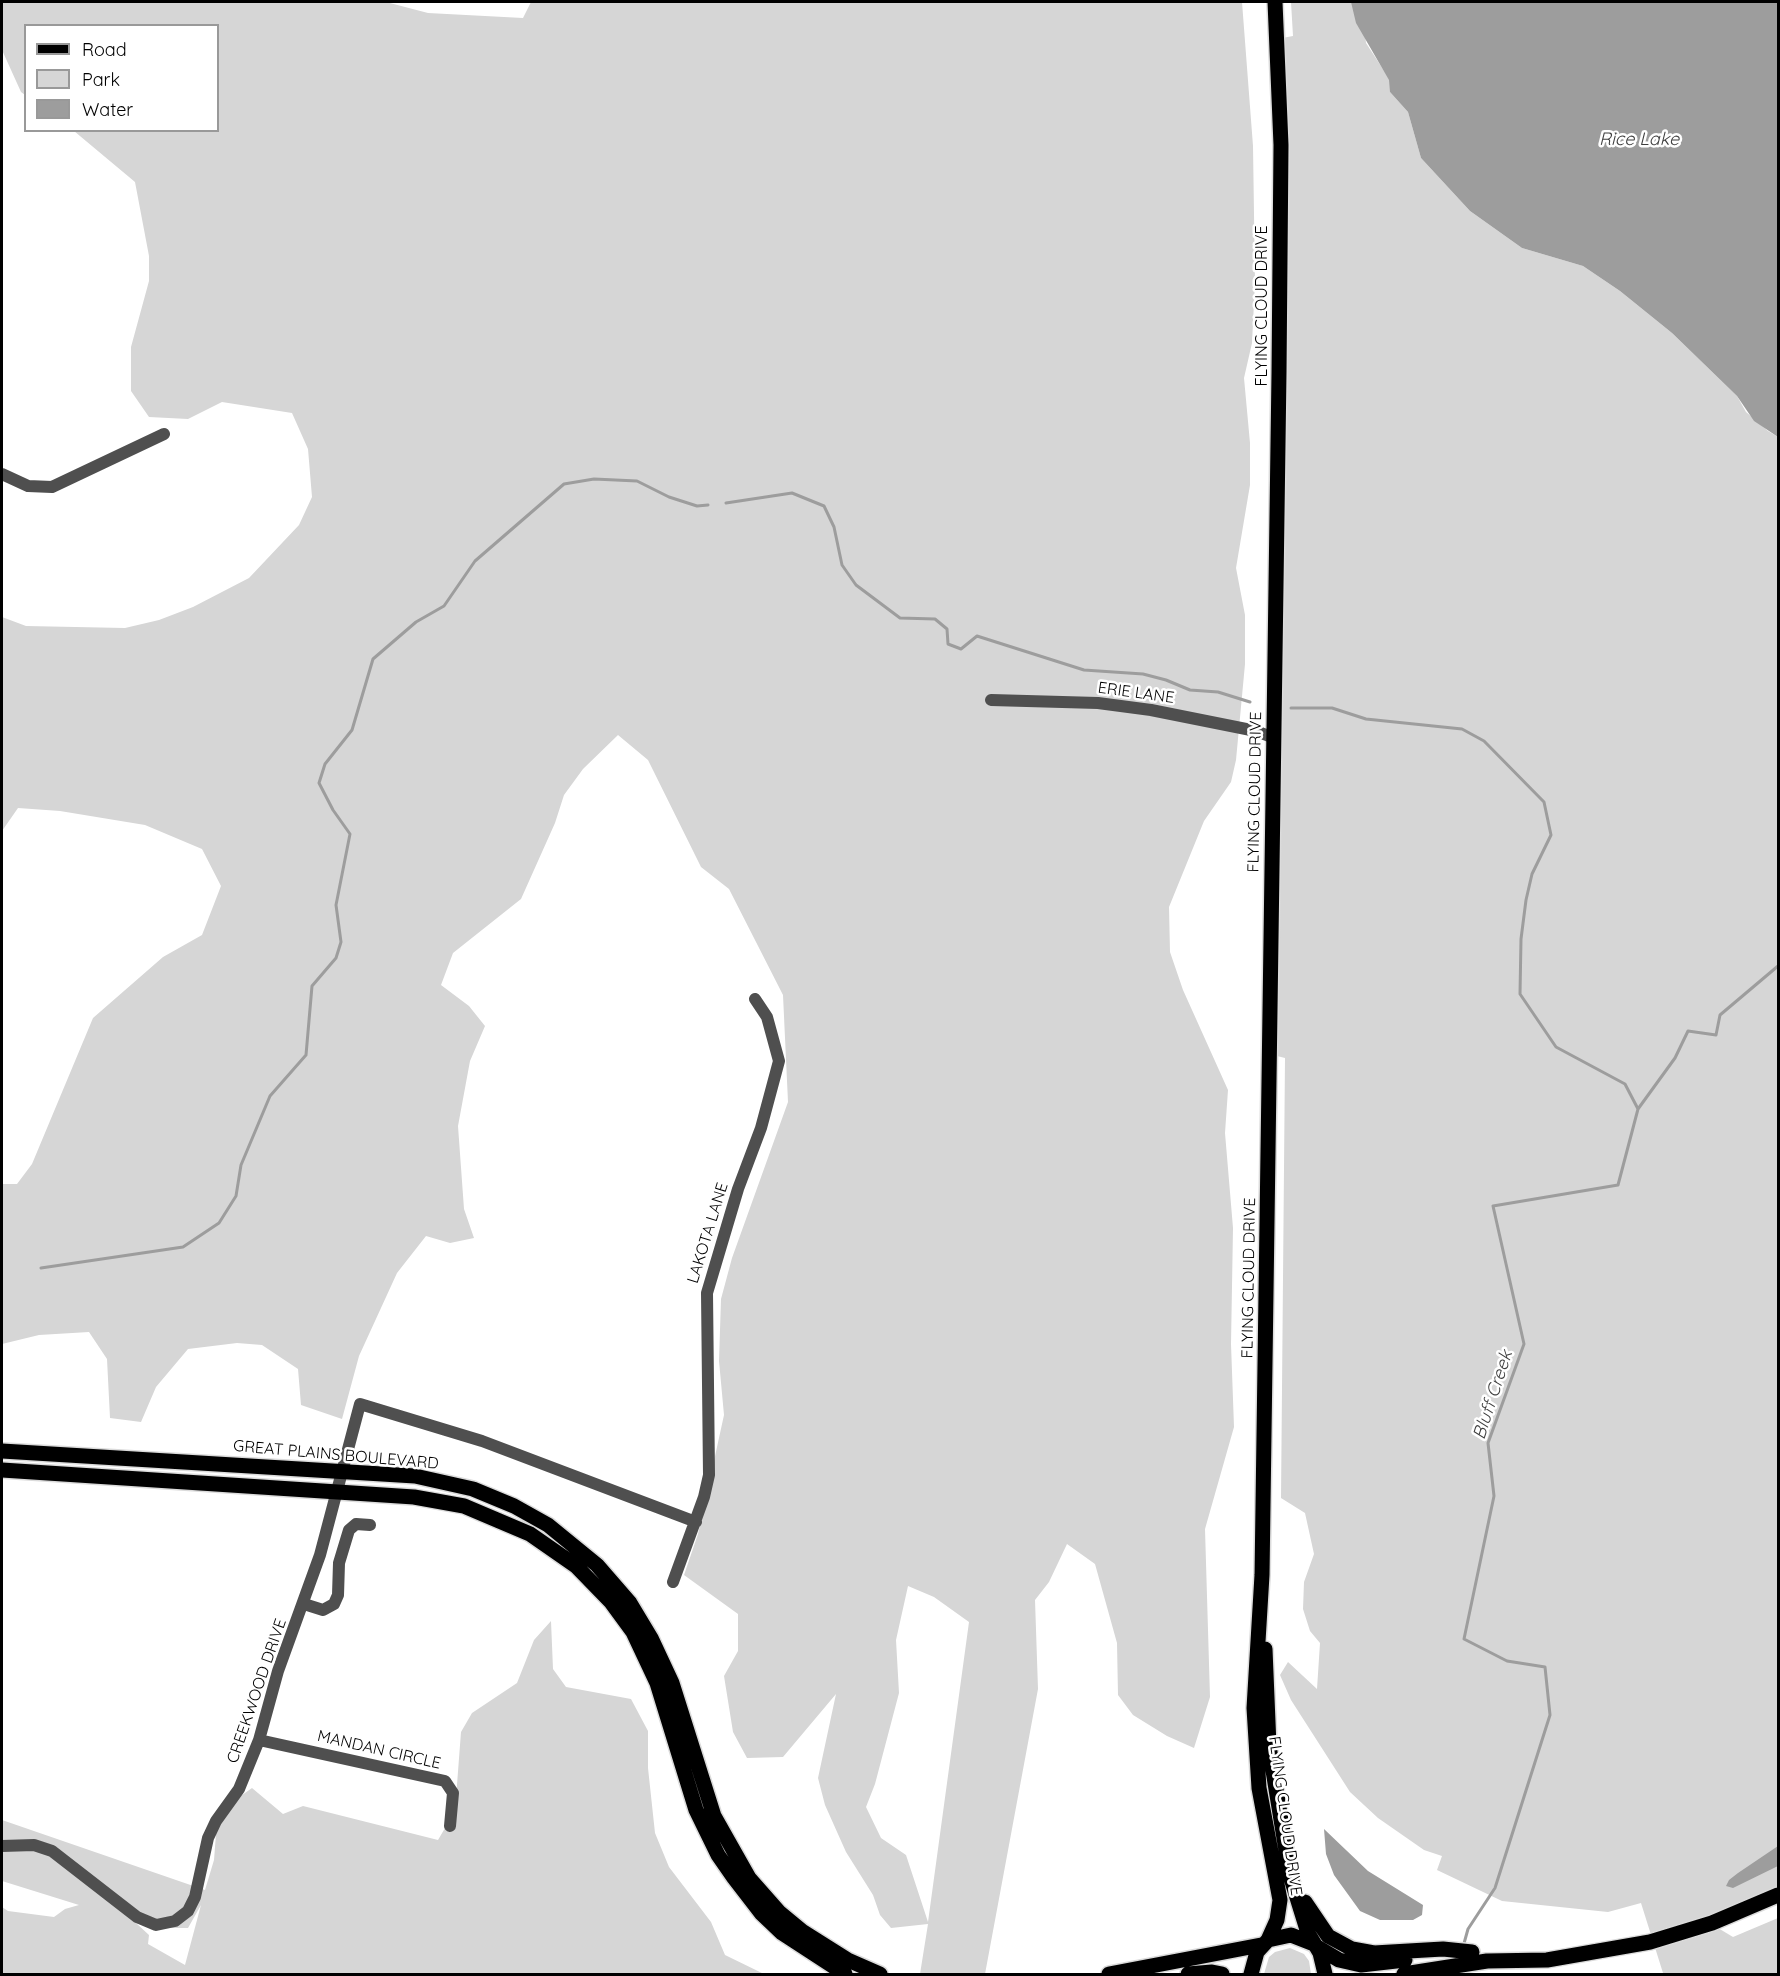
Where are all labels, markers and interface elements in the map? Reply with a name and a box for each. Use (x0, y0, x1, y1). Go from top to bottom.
legend (24, 24, 219, 132)
text: Road (82, 38, 127, 61)
text: Park (82, 68, 120, 91)
text: Water (82, 98, 133, 121)
water label: Rice Lake (1599, 129, 1679, 151)
street label: FLYING CLOUD DRIVE (1252, 226, 1272, 386)
street label: ERIE LANE (1097, 678, 1175, 708)
street label: FLYING CLOUD DRIVE (1244, 711, 1266, 873)
street label: LAKOTA LANE (684, 1180, 732, 1286)
street label: FLYING CLOUD DRIVE (1238, 1197, 1260, 1359)
water label: Bluff Creek (1469, 1348, 1517, 1442)
street label: GREAT PLAINS BOULEVARD (232, 1436, 440, 1474)
street label: CREEKWOOD DRIVE (223, 1616, 291, 1766)
street label: MANDAN CIRCLE (315, 1726, 443, 1774)
street label: FLYING CLOUD DRIVE (1264, 1735, 1306, 1897)

